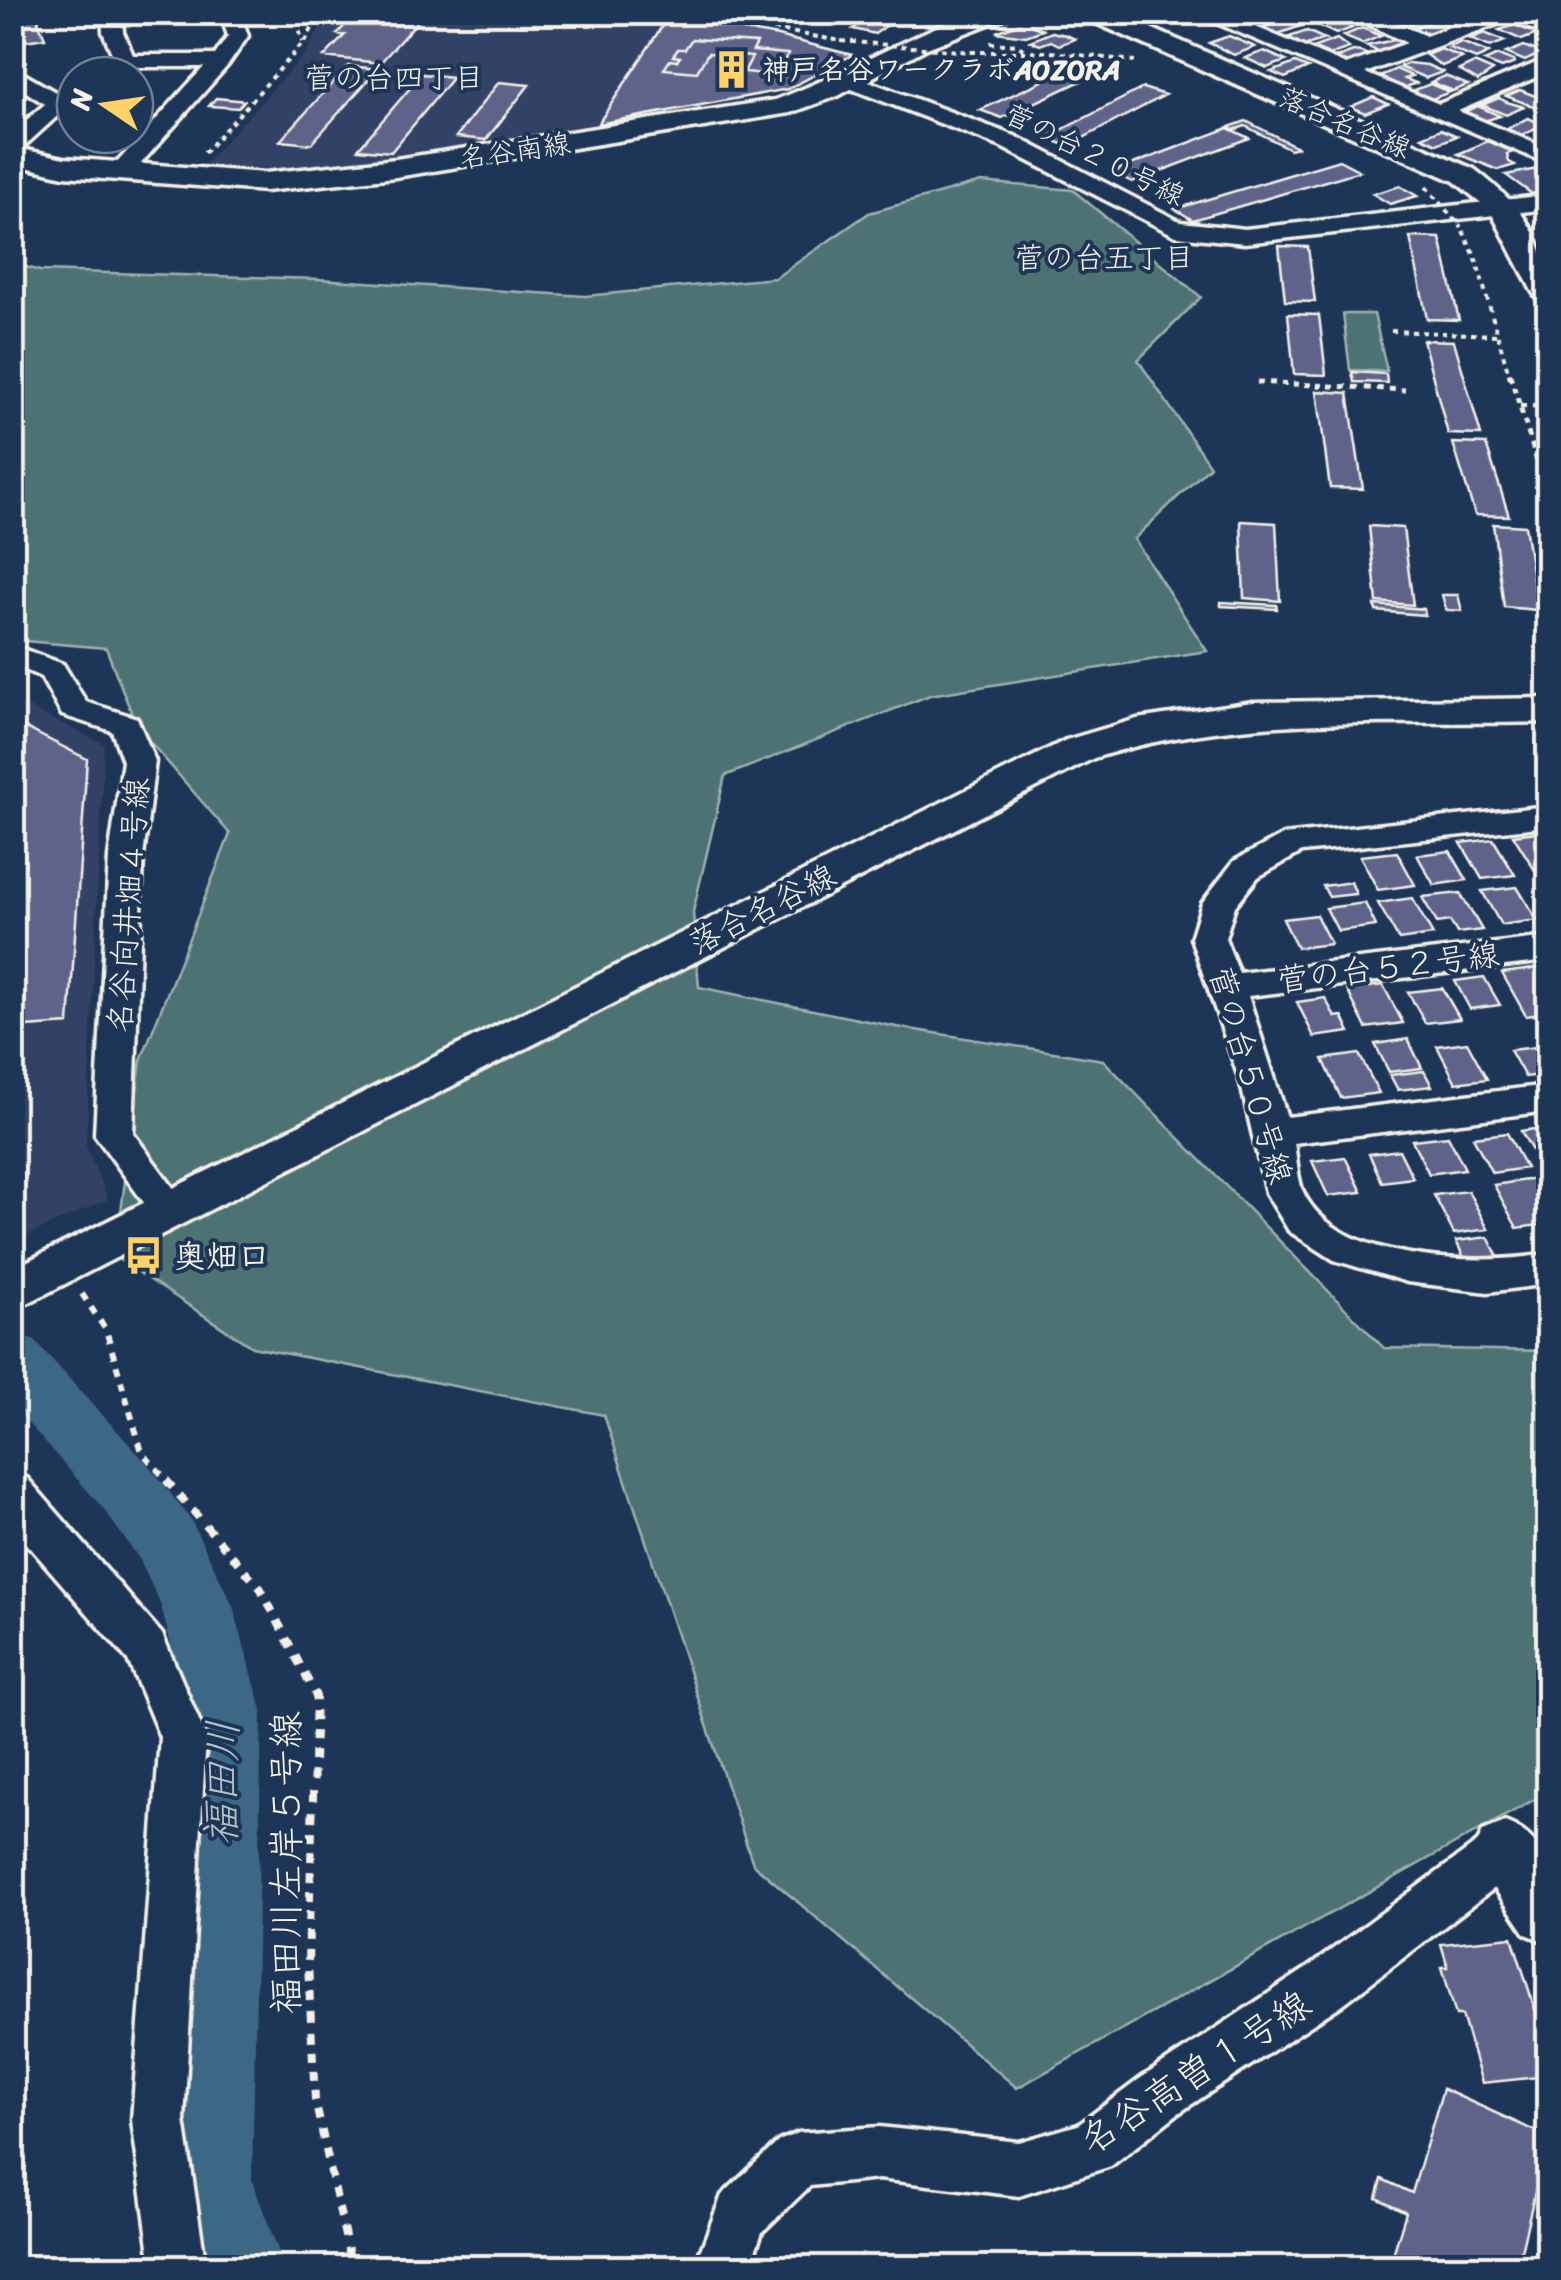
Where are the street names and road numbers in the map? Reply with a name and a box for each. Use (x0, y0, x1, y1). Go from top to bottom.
street label: 落合名谷線 (1271, 73, 1419, 172)
street label: 菅の台２０号線 (996, 89, 1194, 219)
street label: 名谷南線 (456, 118, 574, 183)
street label: 名谷向井畑４号線 (91, 775, 166, 1035)
street label: 落合名谷線 (678, 848, 846, 971)
street label: 菅の台５２号線 (1273, 926, 1503, 1009)
street label: 菅の台５０号線 (1192, 960, 1309, 1191)
street label: 福田川左岸５号線 (253, 1711, 320, 2015)
street label: 名谷高曽１号線 (1065, 1972, 1325, 2173)

